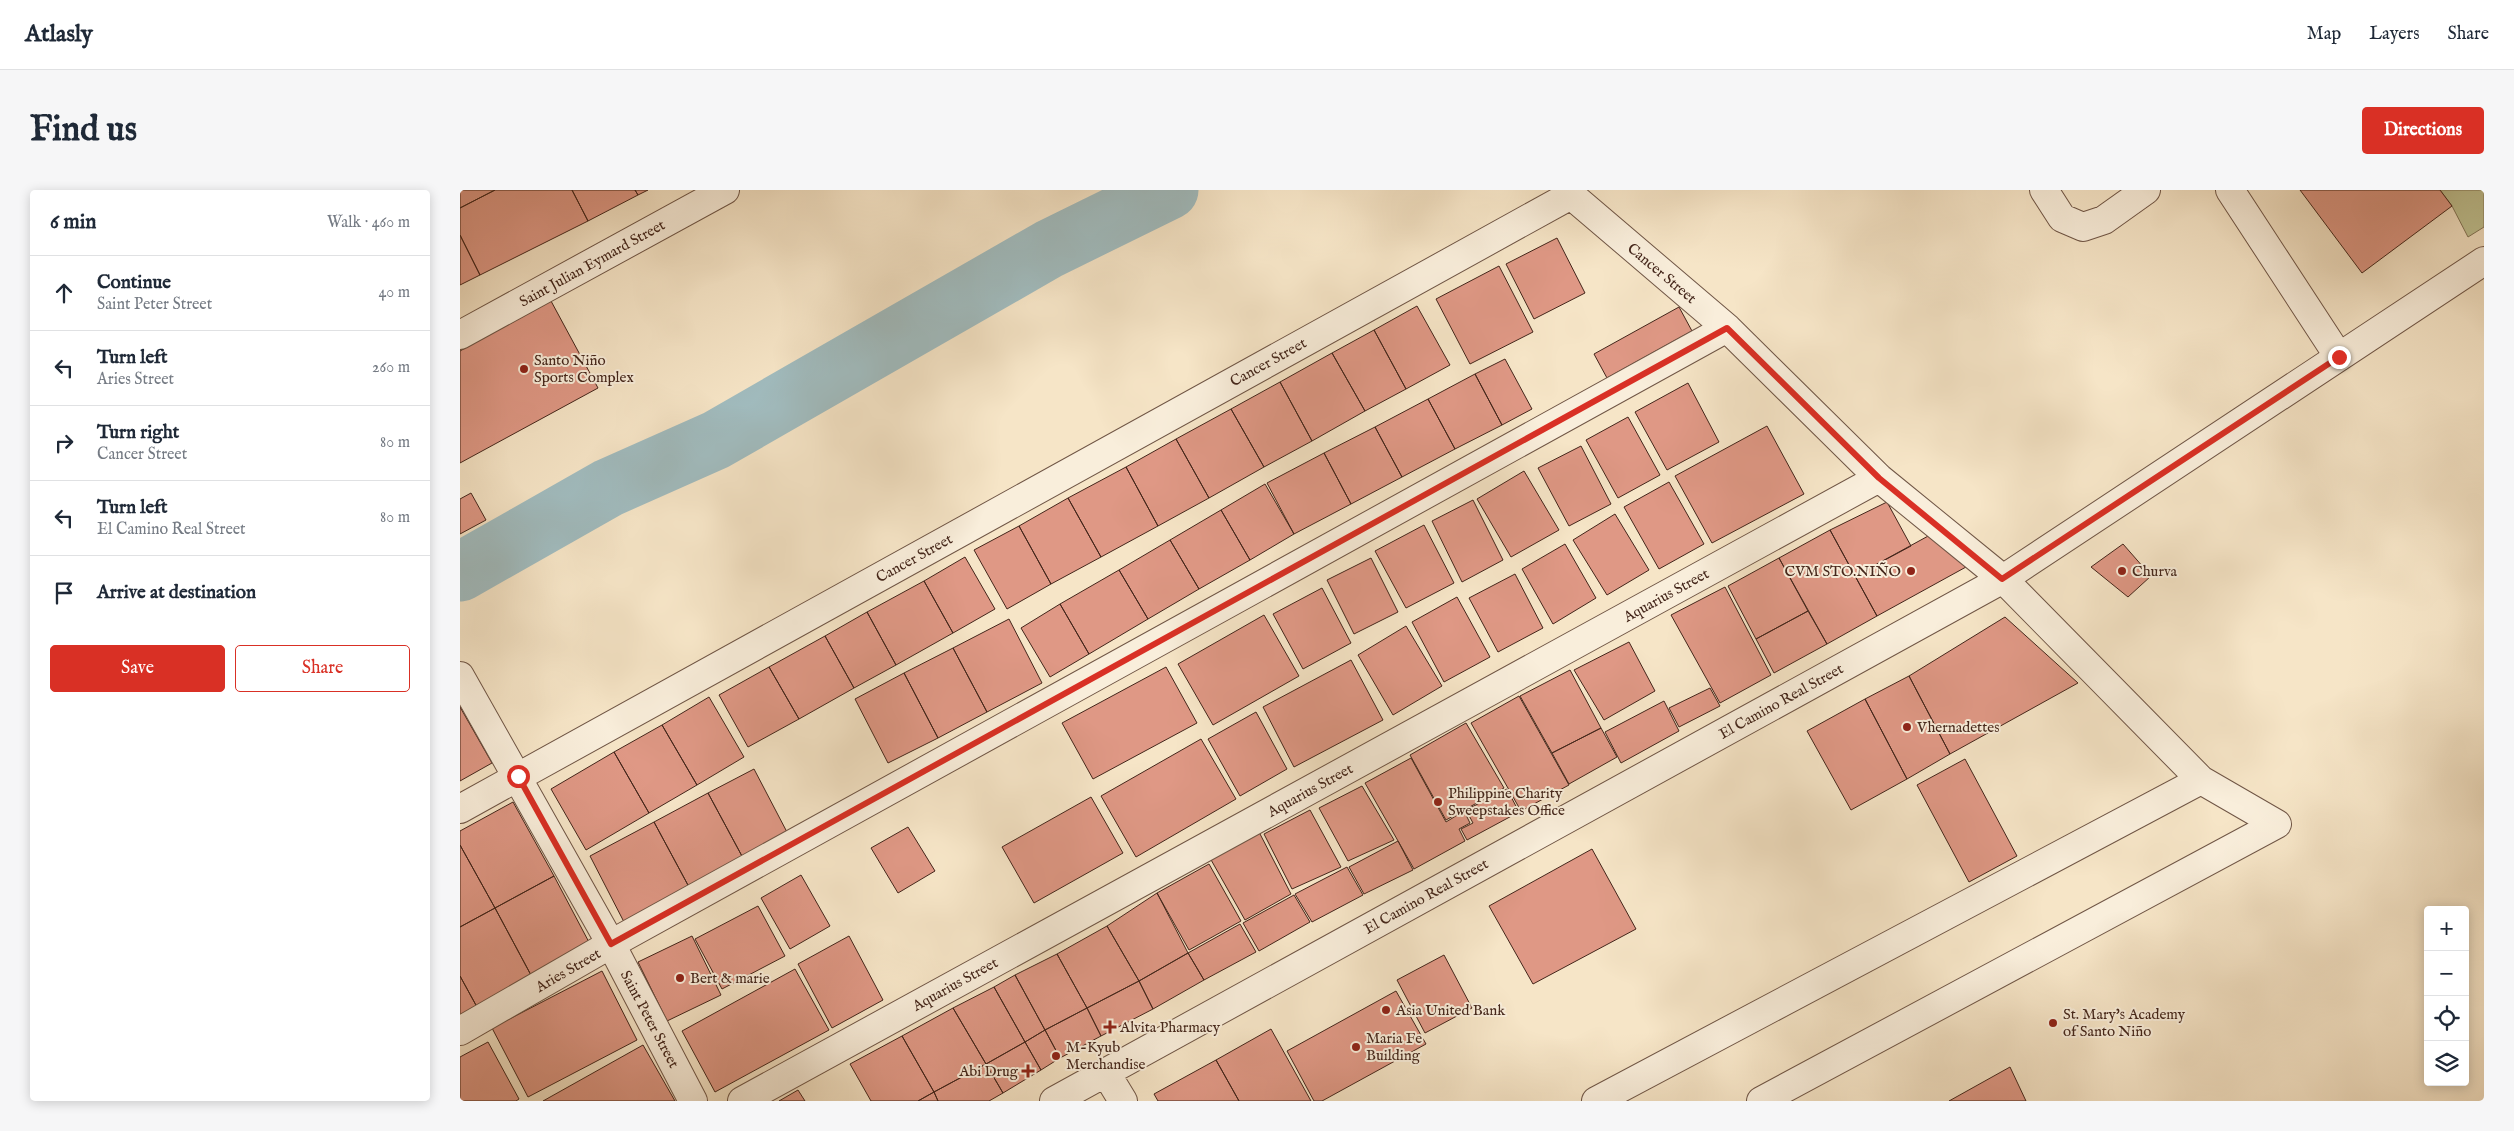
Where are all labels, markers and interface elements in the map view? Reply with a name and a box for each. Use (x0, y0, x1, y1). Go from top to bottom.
text: Atlasly (25, 19, 93, 50)
text: Map (2307, 23, 2341, 46)
text: Layers (2369, 23, 2420, 46)
text: Share (2448, 23, 2489, 46)
button: Directions (2362, 107, 2484, 154)
text: Find us (30, 108, 137, 153)
text: 6 min (50, 209, 96, 236)
text: Walk · 460 m (327, 213, 410, 233)
street label: Saint Julian Eymard Street (516, 215, 668, 311)
street label: Cancer Street (1623, 239, 1700, 308)
text: Continue (97, 271, 171, 295)
icon: ahead (50, 279, 78, 307)
text: 40 m (378, 283, 410, 303)
text: Saint Peter Street (97, 295, 212, 315)
street label: Cancer Street (1227, 334, 1310, 391)
text: Turn left (97, 346, 168, 370)
route end (2328, 346, 2351, 369)
place label: Santo Niño Sports Complex (534, 351, 634, 387)
icon: left (50, 354, 78, 382)
text: 260 m (372, 358, 410, 378)
marker: Santo Niño Sports Complex (518, 363, 530, 375)
text: Aries Street (97, 370, 174, 390)
text: Turn right (97, 421, 179, 445)
icon: right (50, 429, 78, 457)
text: 80 m (380, 433, 410, 453)
text: Cancer Street (97, 445, 187, 465)
text: Turn left (97, 496, 168, 520)
icon: left (50, 504, 78, 532)
text: 80 m (380, 508, 410, 528)
text: El Camino Real Street (97, 520, 246, 540)
street label: Cancer Street (873, 530, 956, 587)
place label: CVM STO.NIÑO (1785, 562, 1901, 581)
place label: Churva (2132, 562, 2178, 581)
street label: Aquarius Street (1619, 564, 1712, 627)
marker: CVM STO.NIÑO (1905, 565, 1917, 577)
marker: Churva (2116, 565, 2128, 577)
icon: arrive (50, 579, 78, 607)
text: Arrive at destination (97, 581, 256, 605)
button: Save (50, 645, 225, 692)
button: Share (235, 645, 410, 692)
street label: El Camino Real Street (1716, 659, 1847, 744)
place label: Vhernadettes (1916, 718, 2000, 737)
marker: Vhernadettes (1901, 721, 1913, 733)
street label: Aquarius Street (1263, 759, 1356, 822)
route start (507, 765, 530, 788)
place label: Philippine Charity Sweepstakes Office (1448, 784, 1565, 820)
marker: Philippine Charity Sweepstakes Office (1432, 796, 1444, 808)
street label: El Camino Real Street (1361, 854, 1492, 939)
map controls (2424, 906, 2469, 1086)
button: + (2424, 906, 2469, 951)
street label: Aries Street (531, 944, 604, 997)
button: − (2424, 951, 2469, 996)
street label: Aquarius Street (908, 953, 1001, 1016)
street label: Saint Peter Street (616, 967, 683, 1071)
place label: Bert & marie (690, 969, 770, 988)
marker: Bert & marie (674, 972, 686, 984)
button: locate (2424, 996, 2469, 1041)
place label: Asia United Bank (1395, 1001, 1506, 1020)
marker: Asia United Bank (1380, 1004, 1392, 1016)
place label: St. Mary's Academy of Santo Niño (2063, 1005, 2186, 1041)
marker: St. Mary's Academy of Santo Niño (2047, 1017, 2059, 1029)
place label: Alvita Pharmacy (1119, 1018, 1221, 1037)
marker: Alvita Pharmacy (1104, 1021, 1116, 1033)
place label: Maria Fe Building (1366, 1029, 1422, 1065)
place label: M-Kyub Merchandise (1066, 1038, 1146, 1074)
marker: Maria Fe Building (1350, 1041, 1362, 1053)
button: layers (2424, 1041, 2469, 1086)
marker: M-Kyub Merchandise (1050, 1050, 1062, 1062)
place label: Abi Drug (958, 1062, 1019, 1081)
marker: Abi Drug (1022, 1065, 1034, 1077)

